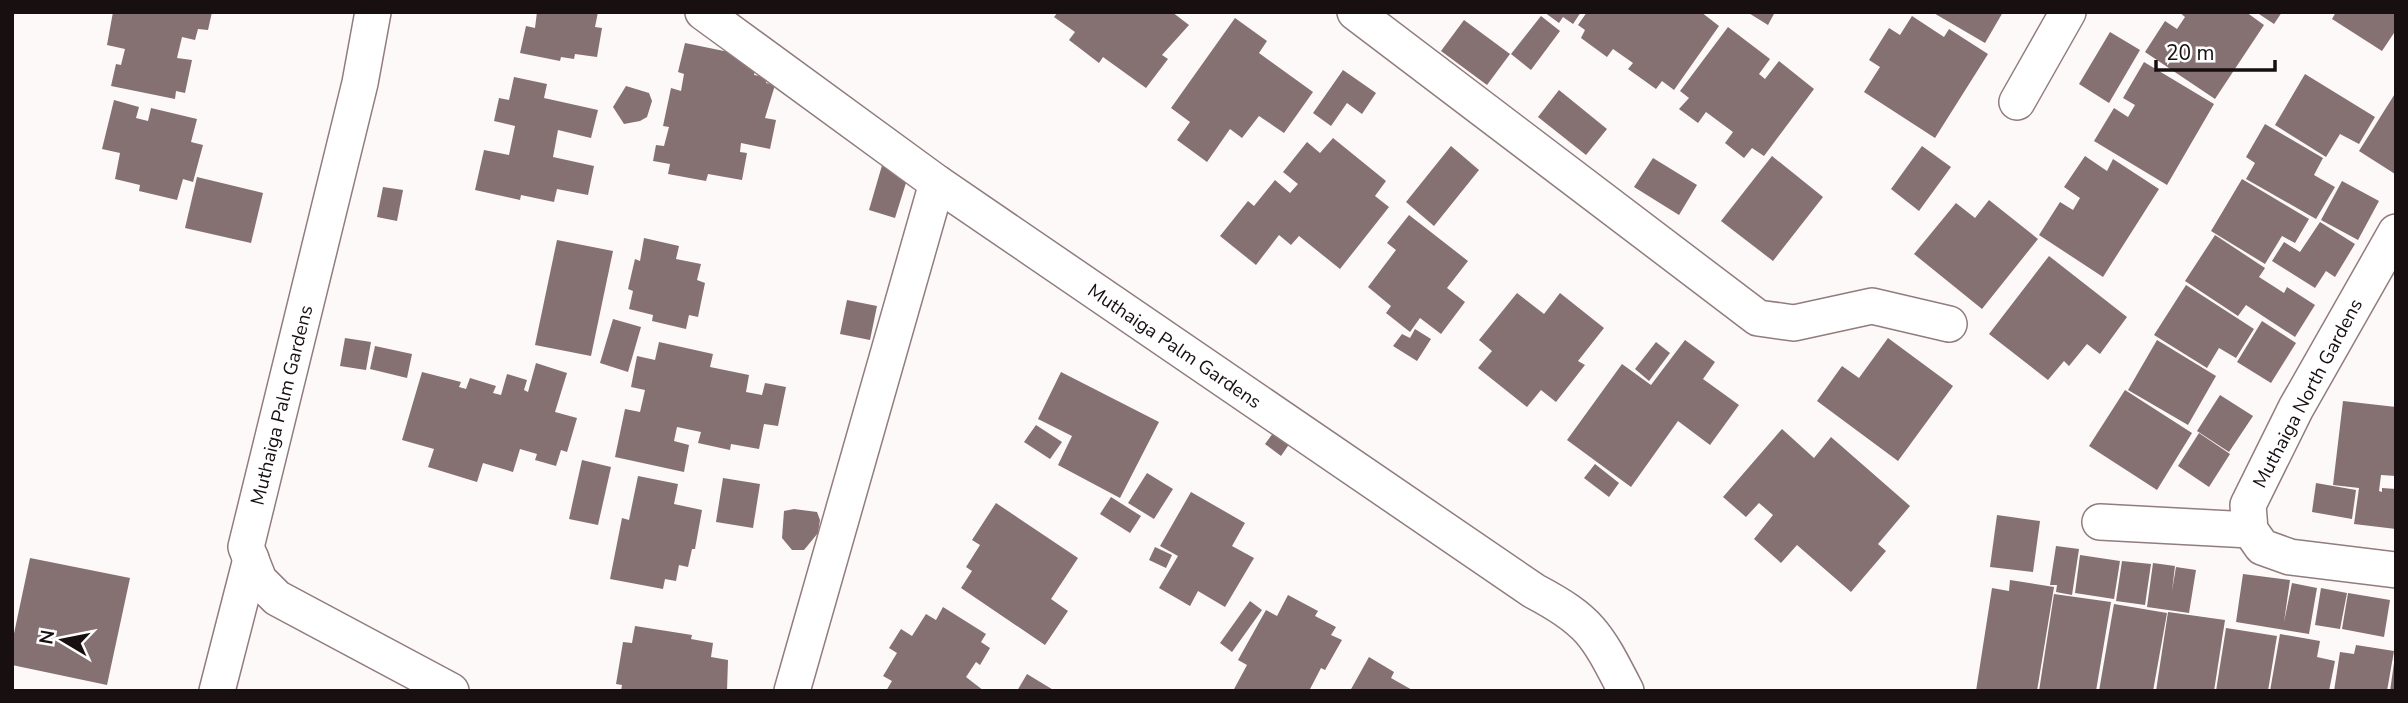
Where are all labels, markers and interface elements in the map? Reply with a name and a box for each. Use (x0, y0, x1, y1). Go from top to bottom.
scale bar (2156, 28, 2275, 72)
text: 20 m (2166, 39, 2215, 67)
street label: Muthaiga Palm Gardens (1082, 278, 1266, 415)
street label: Muthaiga North Gardens (2247, 294, 2369, 493)
street label: Muthaiga Palm Gardens (245, 303, 319, 508)
north arrow (28, 605, 98, 675)
text: N (33, 628, 61, 646)

